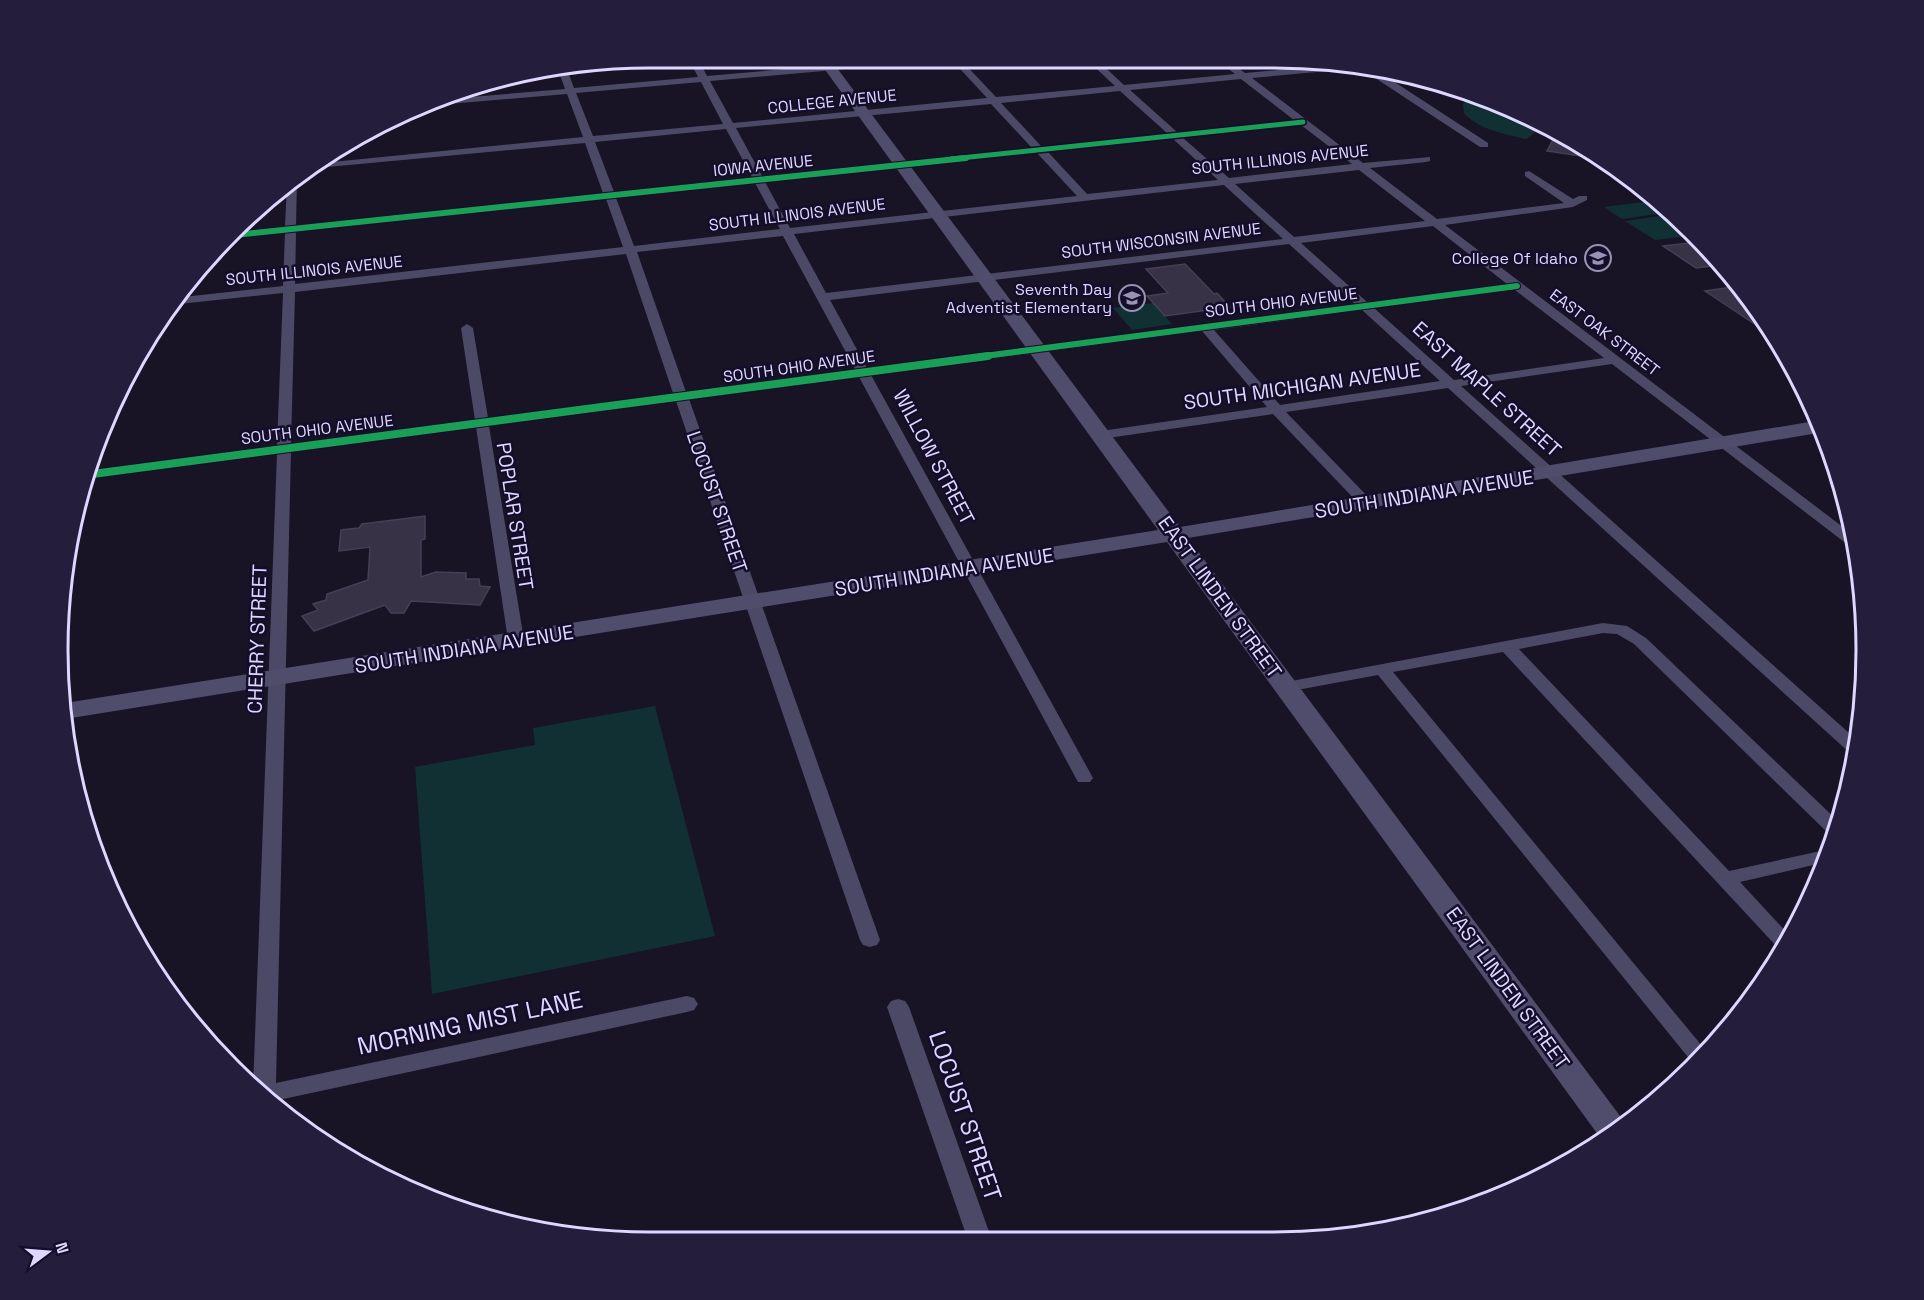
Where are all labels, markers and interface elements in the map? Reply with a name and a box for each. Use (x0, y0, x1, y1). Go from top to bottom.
street label: COLLEGE AVENUE (767, 84, 897, 119)
street label: SOUTH ILLINOIS AVENUE (1191, 140, 1370, 179)
street label: IOWA AVENUE (712, 150, 814, 181)
street label: SOUTH ILLINOIS AVENUE (708, 193, 887, 236)
street label: SOUTH WISCONSIN AVENUE (1060, 218, 1262, 263)
school or university icon: College Of Idaho (1583, 243, 1613, 273)
place label: College Of Idaho (1452, 248, 1578, 269)
street label: SOUTH ILLINOIS AVENUE (225, 251, 404, 290)
place label: Seventh Day Adventist Elementary (946, 279, 1112, 318)
school or university icon: Seventh Day Adventist Elementary (1117, 283, 1147, 313)
street label: SOUTH OHIO AVENUE (1204, 283, 1358, 322)
street label: EAST OAK STREET (1546, 284, 1664, 381)
street label: EAST MAPLE STREET (1407, 315, 1567, 463)
street label: SOUTH OHIO AVENUE (722, 345, 876, 388)
street label: SOUTH MICHIGAN AVENUE (1182, 356, 1422, 416)
street label: WILLOW STREET (887, 385, 981, 529)
street label: SOUTH OHIO AVENUE (240, 410, 394, 449)
street label: LOCUST STREET (681, 428, 754, 577)
street label: POPLAR STREET (491, 440, 540, 592)
street label: SOUTH INDIANA AVENUE (1313, 464, 1535, 524)
street label: EAST LINDEN STREET (1152, 511, 1288, 683)
street label: SOUTH INDIANA AVENUE (833, 542, 1055, 602)
street label: CHERRY STREET (241, 564, 273, 714)
street label: SOUTH INDIANA AVENUE (353, 619, 575, 679)
street label: EAST LINDEN STREET (1440, 902, 1576, 1074)
street label: MORNING MIST LANE (354, 983, 585, 1062)
street label: LOCUST STREET (922, 1027, 1009, 1205)
north arrow (18, 1222, 78, 1282)
text: N (50, 1240, 74, 1256)

